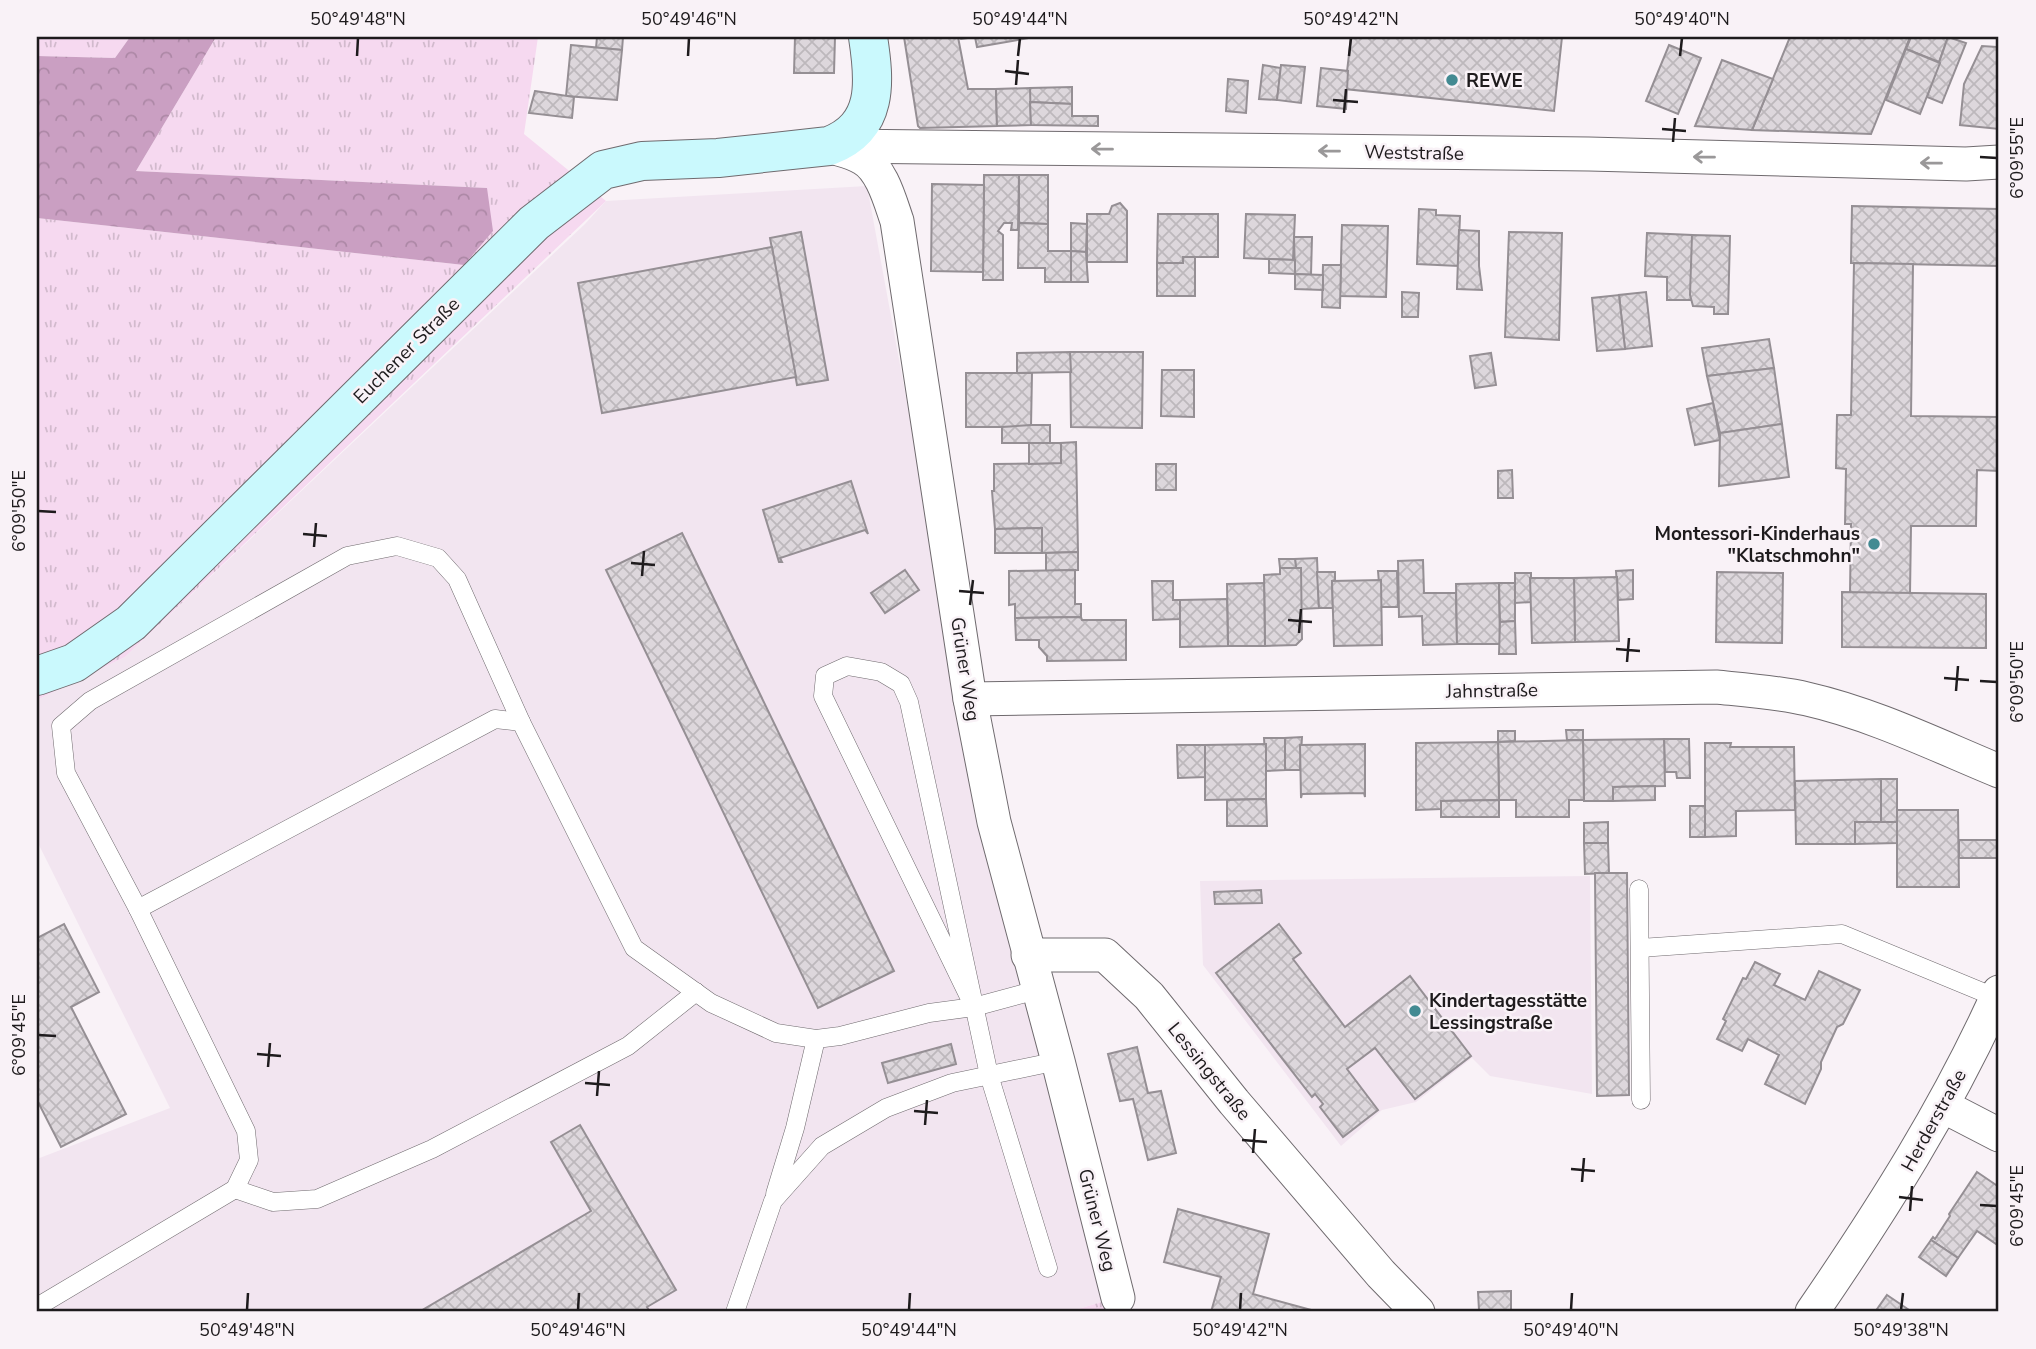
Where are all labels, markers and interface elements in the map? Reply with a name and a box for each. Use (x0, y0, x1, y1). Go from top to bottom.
text: 50°49'48"N (310, 7, 406, 31)
text: 50°49'46"N (641, 7, 737, 31)
text: 50°49'44"N (972, 7, 1068, 31)
text: 50°49'42"N (1303, 7, 1399, 31)
text: 50°49'40"N (1634, 7, 1730, 31)
place label: REWE (1466, 68, 1523, 94)
marker: REWE (1444, 72, 1460, 88)
text: 6°09'55"E (2005, 117, 2029, 199)
street label: Weststraße (1364, 139, 1464, 167)
one-way arrow (1090, 142, 1113, 156)
one-way arrow (1318, 145, 1341, 158)
one-way arrow (1692, 150, 1715, 164)
one-way arrow (1920, 156, 1943, 169)
street label: Euchener Straße (348, 292, 466, 410)
text: 6°09'50"E (7, 470, 31, 552)
place label: Montessori-Kinderhaus "Klatschmohn" (1654, 521, 1860, 569)
marker: Montessori-Kinderhaus "Klatschmohn" (1866, 536, 1882, 552)
street label: Grüner Weg (944, 615, 986, 723)
text: 6°09'50"E (2005, 641, 2029, 723)
street label: Jahnstraße (1445, 677, 1538, 705)
place label: Kindertagesstätte Lessingstraße (1429, 988, 1587, 1036)
text: 6°09'45"E (7, 994, 31, 1076)
marker: Kindertagesstätte Lessingstraße (1407, 1003, 1423, 1019)
street label: Lessingstraße (1162, 1017, 1257, 1126)
street label: Herderstraße (1895, 1065, 1973, 1176)
text: 6°09'45"E (2005, 1165, 2029, 1247)
street label: Grüner Weg (1072, 1166, 1122, 1274)
text: 50°49'48"N (199, 1318, 295, 1342)
text: 50°49'46"N (530, 1318, 626, 1342)
text: 50°49'44"N (861, 1318, 957, 1342)
text: 50°49'42"N (1192, 1318, 1288, 1342)
text: 50°49'40"N (1523, 1318, 1619, 1342)
text: 50°49'38"N (1853, 1318, 1949, 1342)

